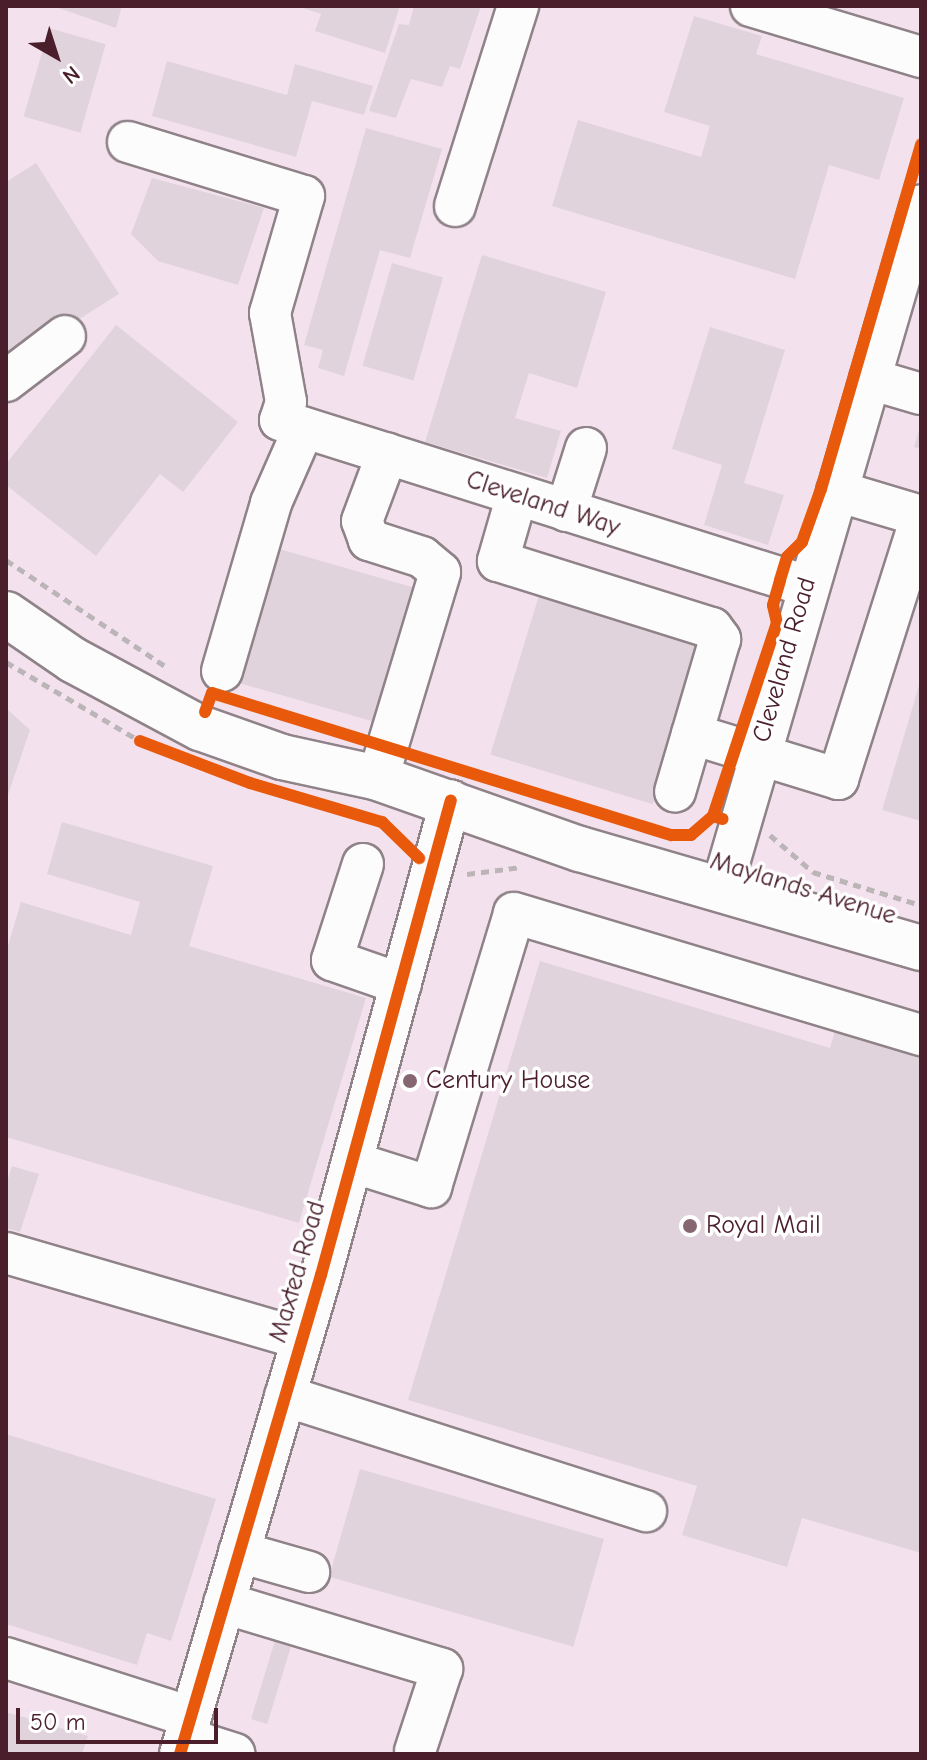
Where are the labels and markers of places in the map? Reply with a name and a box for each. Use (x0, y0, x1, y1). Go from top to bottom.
place label: Century House (426, 1065, 590, 1097)
marker: Century House (401, 1072, 419, 1090)
place label: Royal Mail (706, 1210, 821, 1242)
marker: Royal Mail (681, 1217, 699, 1235)

